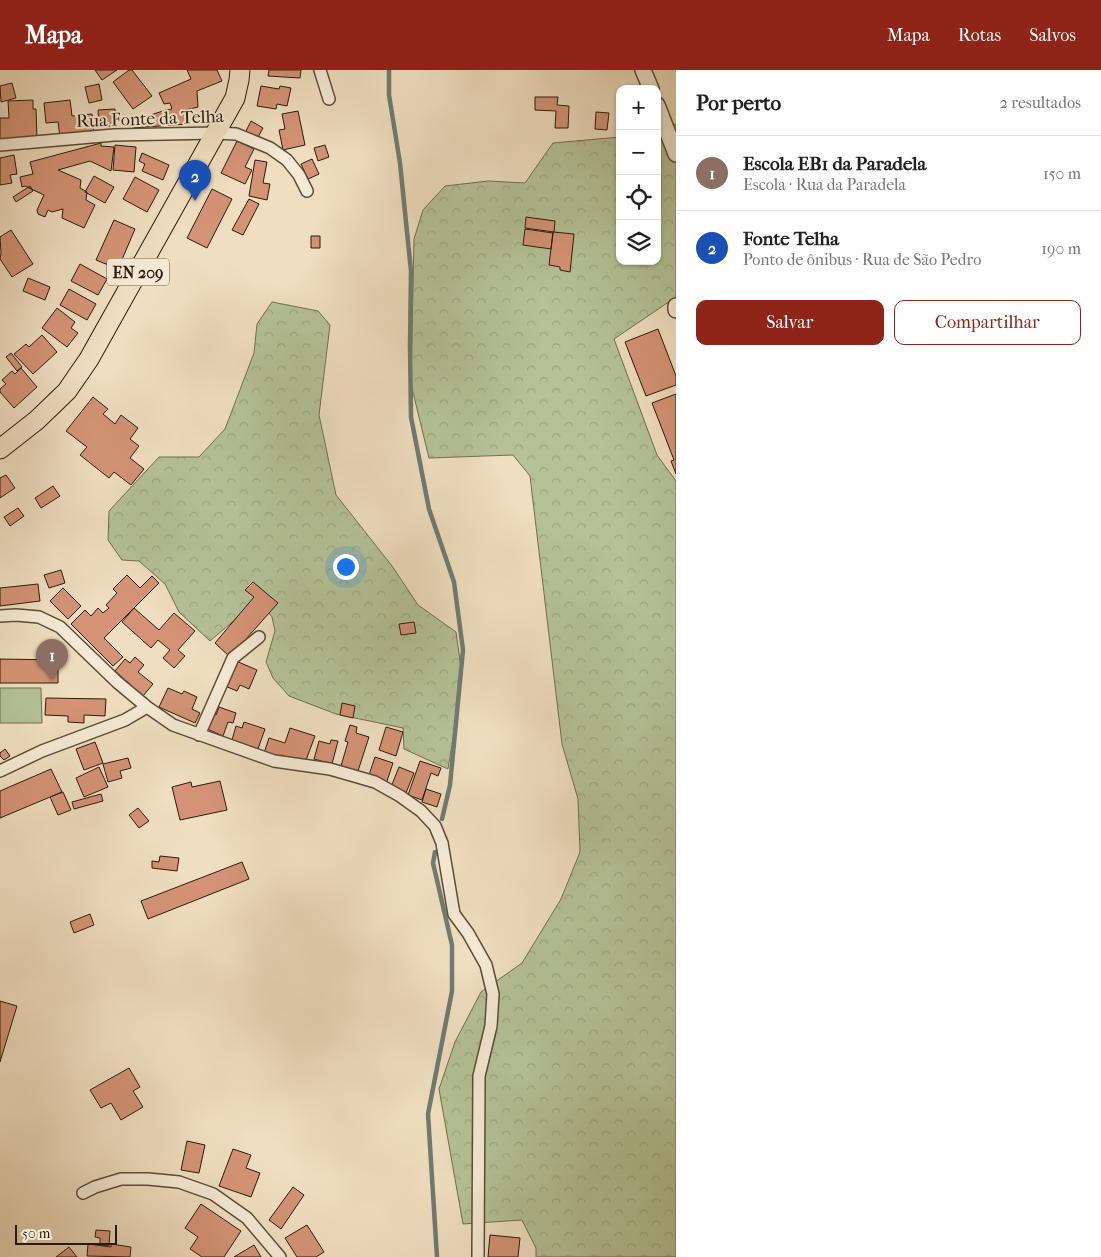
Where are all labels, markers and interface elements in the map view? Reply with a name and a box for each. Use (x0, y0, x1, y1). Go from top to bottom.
text: Mapa (25, 21, 82, 49)
text: Mapa (887, 25, 930, 46)
text: Rotas (958, 25, 1001, 46)
text: Salvos (1029, 25, 1076, 46)
map controls (616, 85, 661, 265)
button: + (616, 85, 661, 130)
text: Por perto (696, 91, 781, 115)
text: 2 resultados (1000, 93, 1081, 112)
street label: Rua Fonte da Telha (76, 106, 225, 132)
button: − (616, 130, 661, 175)
text: Escola EB1 da Paradela (743, 153, 926, 175)
pin: 2 (179, 160, 211, 201)
text: 1 (709, 164, 715, 183)
text: 150 m (1043, 164, 1081, 183)
button: locate (616, 175, 661, 220)
text: Escola · Rua da Paradela (743, 175, 906, 194)
button: layers (616, 220, 661, 265)
text: Fonte Telha (743, 228, 839, 250)
text: 2 (708, 239, 716, 258)
text: 190 m (1041, 239, 1081, 258)
text: Ponto de ônibus · Rua de São Pedro (743, 250, 981, 269)
road number: EN 209 (107, 258, 169, 286)
button: Salvar (696, 300, 884, 345)
button: Compartilhar (894, 300, 1081, 345)
your location (333, 554, 359, 580)
pin: 1 (36, 639, 68, 680)
scale bar (15, 1222, 118, 1245)
text: 50 m (22, 1225, 50, 1242)

